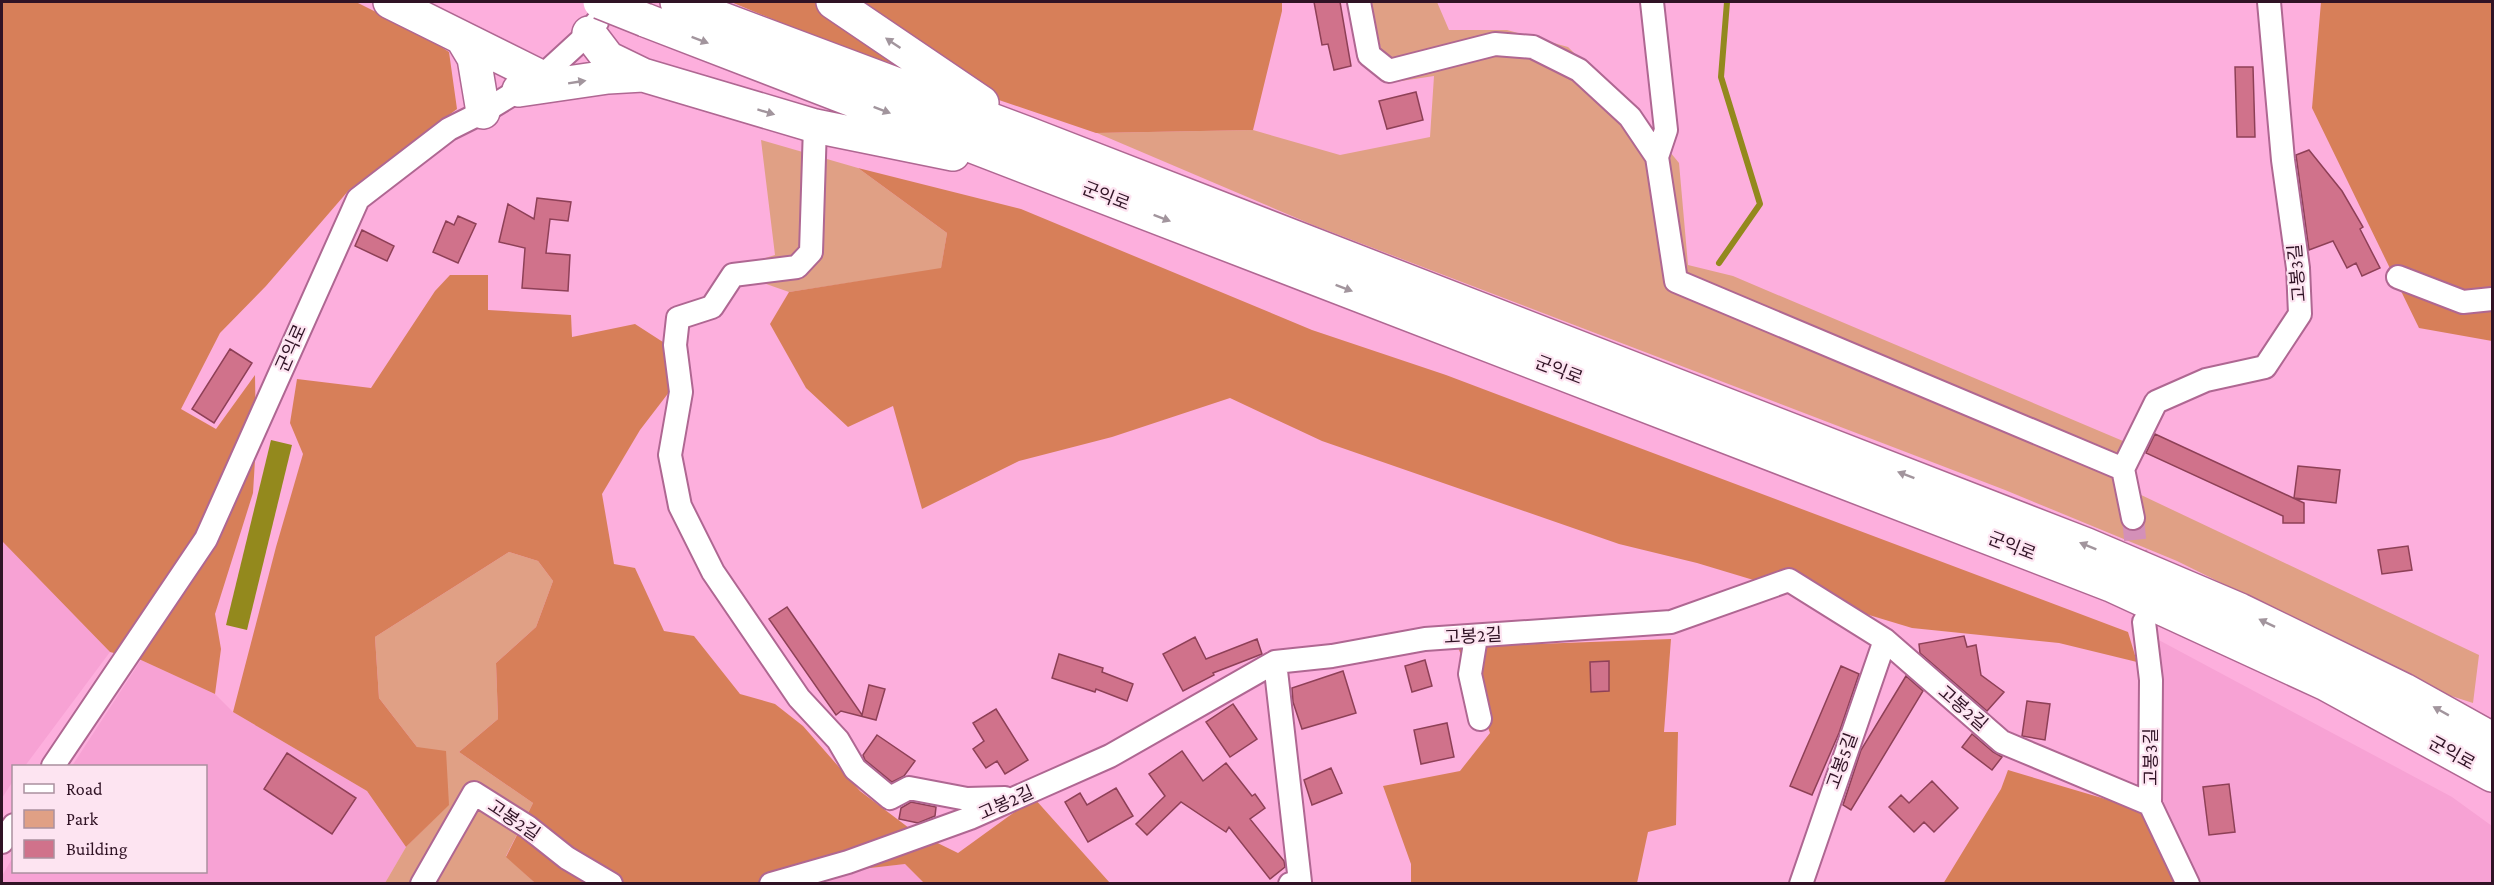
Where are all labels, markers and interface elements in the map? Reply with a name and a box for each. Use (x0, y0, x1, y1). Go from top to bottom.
one-way arrow (691, 36, 709, 46)
one-way arrow (885, 37, 902, 48)
one-way arrow (567, 77, 586, 86)
one-way arrow (873, 106, 891, 115)
one-way arrow (757, 108, 775, 117)
street label: 군익로 (1079, 178, 1133, 214)
one-way arrow (1153, 213, 1171, 223)
street label: 고봉3길 (2285, 243, 2309, 303)
one-way arrow (1335, 283, 1353, 293)
street label: 군익로 (272, 321, 310, 375)
street label: 군익로 (1532, 352, 1586, 388)
one-way arrow (1897, 470, 1915, 480)
street label: 군익로 (1985, 528, 2039, 564)
one-way arrow (2079, 541, 2097, 550)
one-way arrow (2258, 619, 2275, 628)
street label: 고봉2길 (1443, 624, 1503, 648)
street label: 고봉2길 (1934, 681, 1992, 735)
one-way arrow (2433, 705, 2449, 716)
street label: 고봉3길 (2141, 728, 2161, 786)
street label: 고봉5길 (1823, 730, 1861, 792)
street label: 군익로 (2425, 732, 2479, 774)
legend (12, 765, 207, 873)
text: Road (66, 779, 103, 799)
street label: 고봉2길 (975, 782, 1037, 824)
street label: 고봉2길 (484, 795, 544, 845)
text: Park (66, 809, 98, 829)
text: Building (66, 839, 128, 859)

